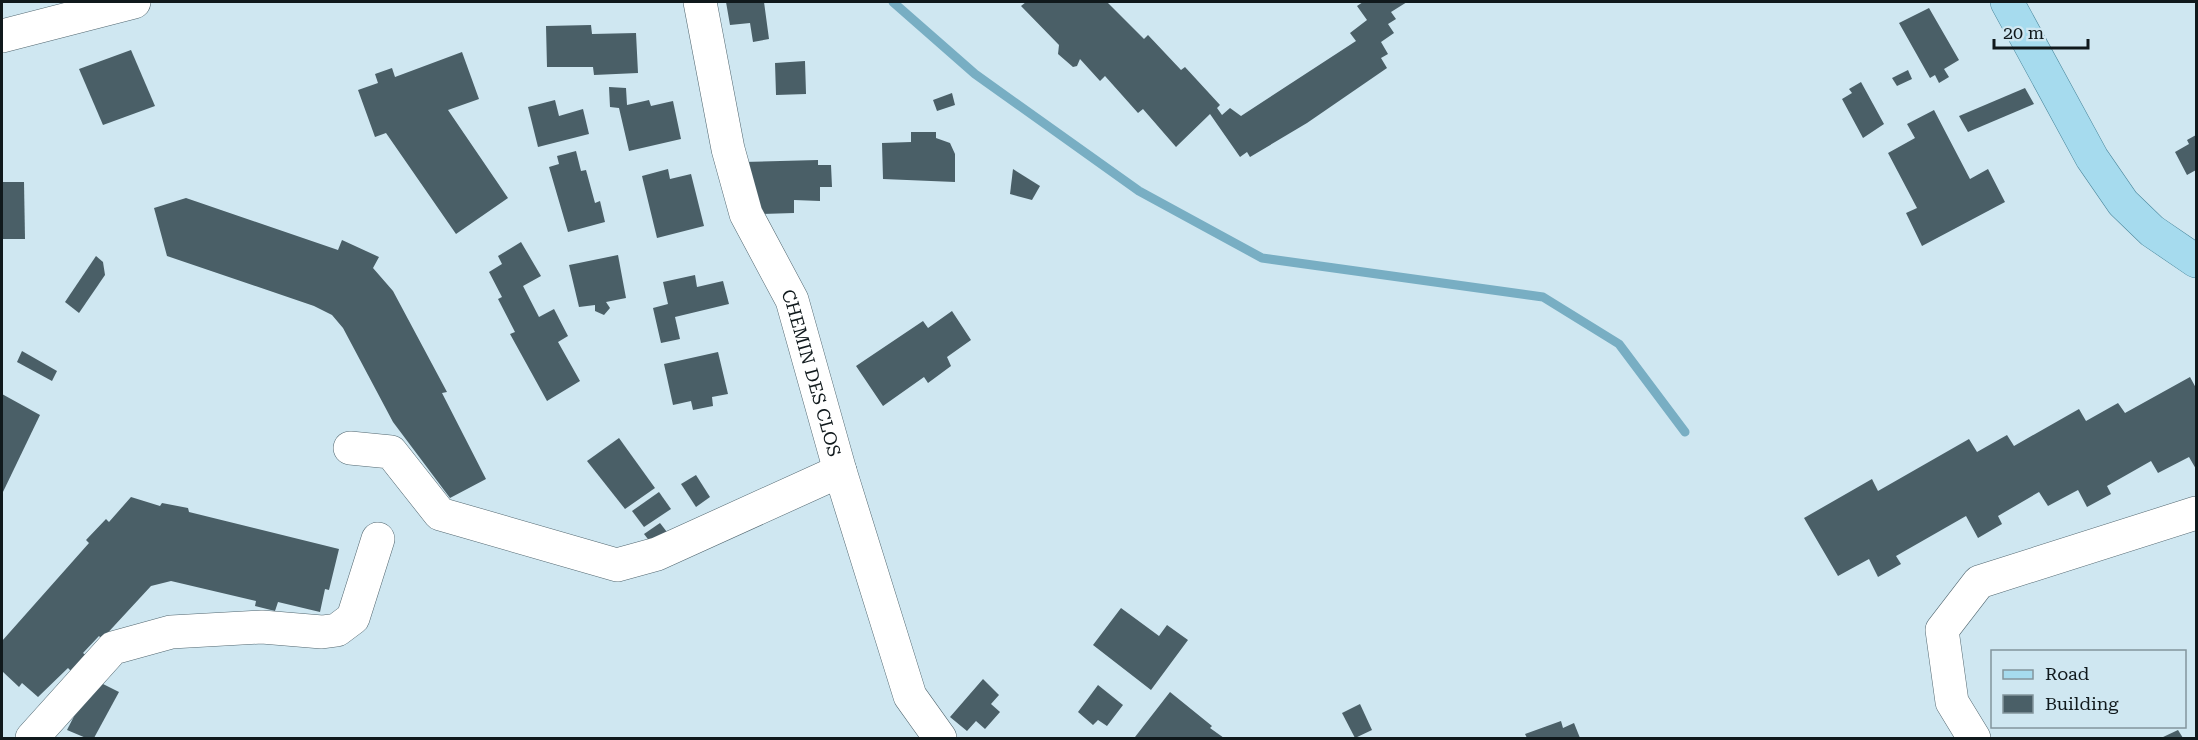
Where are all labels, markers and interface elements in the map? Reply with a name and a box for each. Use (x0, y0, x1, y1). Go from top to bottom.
scale bar (1994, 12, 2088, 50)
text: 20 m (2003, 22, 2044, 43)
street label: CHEMIN DES CLOS (777, 285, 846, 459)
legend (1991, 650, 2186, 728)
text: Road (2045, 663, 2090, 684)
text: Building (2045, 693, 2119, 714)

